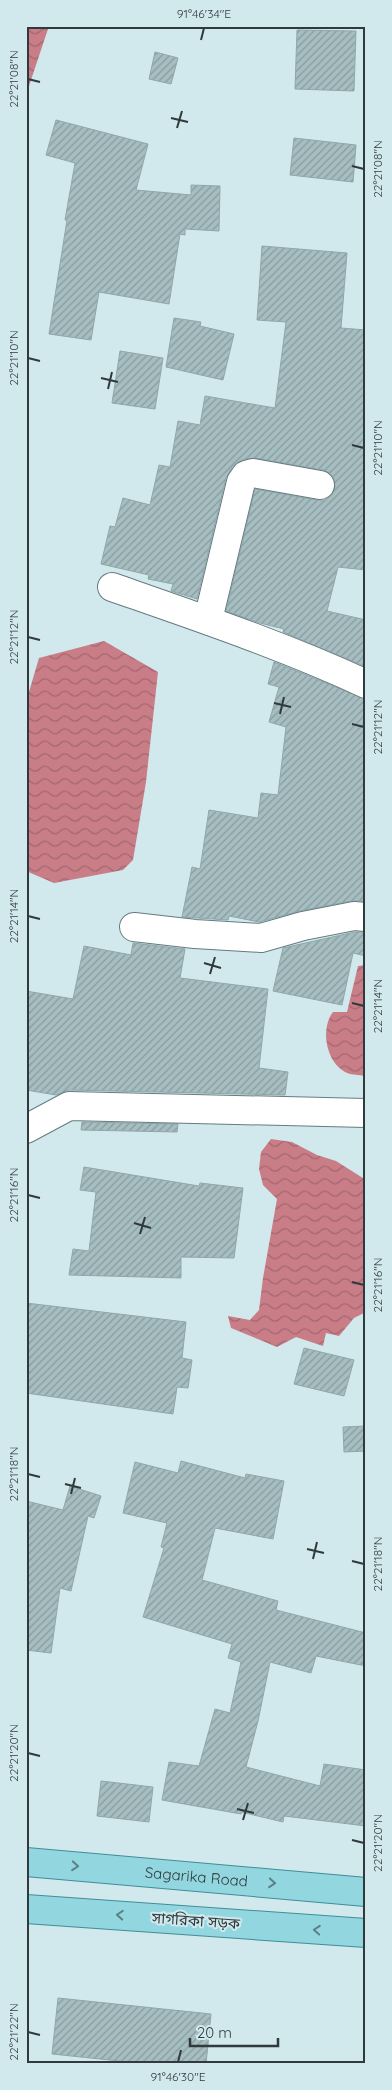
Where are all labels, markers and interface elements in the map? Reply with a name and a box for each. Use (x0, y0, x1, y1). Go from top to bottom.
text: 91°46'34"E (177, 6, 231, 21)
text: 22°21'08"N (6, 50, 21, 108)
text: 22°21'08"N (370, 140, 385, 198)
text: 22°21'10"N (6, 330, 21, 386)
text: 22°21'10"N (370, 420, 385, 476)
text: 22°21'12"N (6, 609, 21, 665)
text: 22°21'12"N (370, 699, 385, 755)
text: 22°21'14"N (6, 889, 21, 943)
text: 22°21'14"N (370, 979, 385, 1033)
text: 22°21'16"N (6, 1168, 21, 1222)
text: 22°21'16"N (370, 1258, 385, 1312)
text: 22°21'18"N (6, 1447, 21, 1501)
text: 22°21'18"N (370, 1537, 385, 1591)
text: 22°21'20"N (6, 1724, 21, 1782)
text: 22°21'20"N (370, 1814, 385, 1872)
one-way arrow (71, 1860, 79, 1871)
street label: Sagarika Road (144, 1863, 249, 1891)
one-way arrow (268, 1877, 276, 1888)
street label: সাগরিকা সড়ক (150, 1908, 242, 1933)
one-way arrow (116, 1910, 124, 1921)
one-way arrow (313, 1924, 321, 1935)
text: 22°21'22"N (6, 2003, 21, 2061)
scale bar (190, 2015, 277, 2047)
text: 20 m (197, 2023, 232, 2042)
text: 91°46'30"E (150, 2069, 206, 2084)

